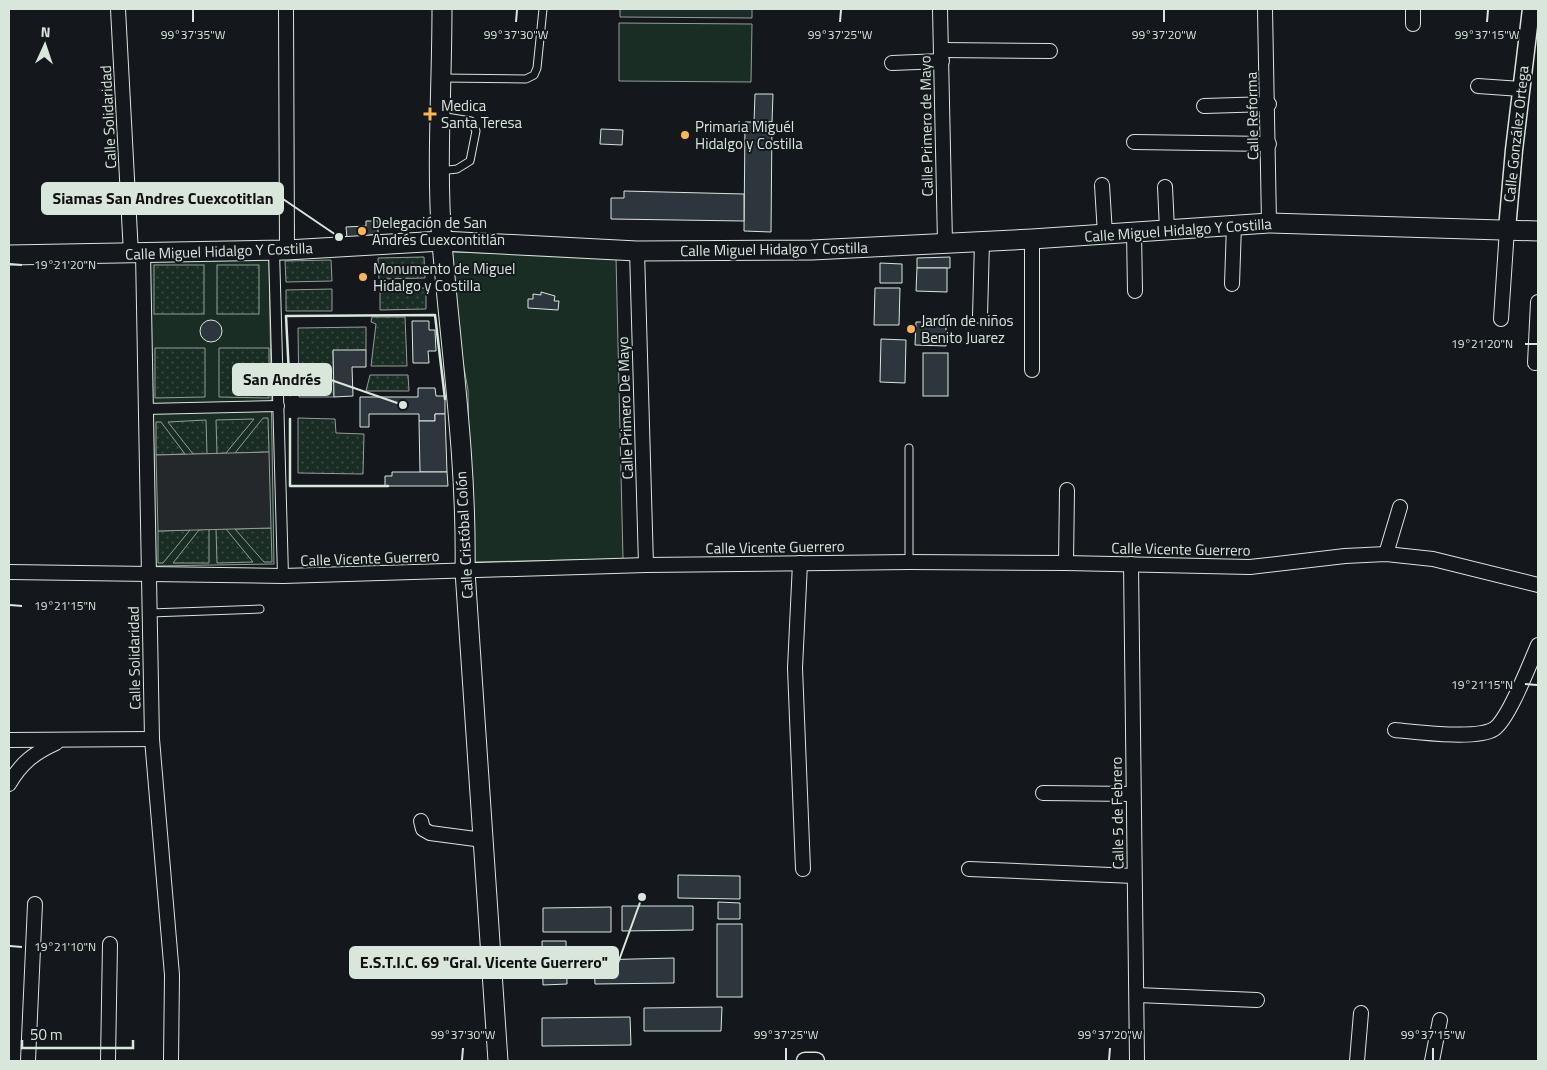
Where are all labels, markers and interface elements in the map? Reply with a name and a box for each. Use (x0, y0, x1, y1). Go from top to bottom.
north arrow (20, 20, 70, 70)
text: N (40, 21, 51, 42)
text: 99°37'35"W (161, 25, 226, 44)
text: 99°37'30"W (484, 25, 549, 44)
text: 99°37'25"W (808, 25, 873, 44)
text: 99°37'20"W (1132, 25, 1197, 44)
text: 99°37'15"W (1455, 25, 1520, 44)
street label: Calle Primero de Mayo (913, 55, 939, 197)
street label: Calle González Ortega (1497, 64, 1535, 204)
street label: Calle Solidaridad (94, 65, 122, 169)
street label: Calle Reforma (1240, 71, 1264, 160)
place label: Medica Santa Teresa (441, 94, 522, 134)
marker: Medica Santa Teresa (423, 107, 437, 121)
place label: Primaria Miguél Hidalgo y Costilla (695, 115, 803, 155)
marker: Primaria Miguél Hidalgo y Costilla (679, 129, 691, 141)
callout: Siamas San Andres Cuexcotitlan (42, 183, 283, 214)
text: Siamas San Andres Cuexcotitlan (52, 186, 274, 210)
place label: Delegación de San Andrés Cuexcontitlán (372, 211, 505, 251)
street label: Calle Miguel Hidalgo Y Costilla (1083, 212, 1273, 248)
marker: Delegación de San Andrés Cuexcontitlán (356, 225, 368, 237)
street label: Calle Miguel Hidalgo Y Costilla (125, 236, 314, 266)
street label: Calle Miguel Hidalgo Y Costilla (680, 236, 869, 262)
text: 19°21'20"N (34, 255, 96, 274)
place label: Monumento de Miguel Hidalgo y Costilla (373, 257, 516, 297)
marker: Monumento de Miguel Hidalgo y Costilla (357, 271, 369, 283)
place label: Jardín de niños Benito Juarez (921, 309, 1014, 349)
marker: Jardín de niños Benito Juarez (905, 323, 917, 335)
text: 19°21'20"N (1451, 334, 1513, 353)
street label: Calle Primero De Mayo (611, 336, 639, 480)
callout: San Andrés (233, 364, 331, 395)
text: San Andrés (243, 367, 321, 391)
street label: Calle Cristóbal Colón (449, 471, 479, 599)
street label: Calle Vicente Guerrero (705, 534, 845, 560)
street label: Calle Vicente Guerrero (1111, 536, 1251, 562)
street label: Calle Vicente Guerrero (300, 544, 440, 572)
text: 19°21'15"N (34, 596, 96, 615)
street label: Calle Solidaridad (122, 606, 146, 710)
text: 19°21'15"N (1451, 675, 1513, 694)
street label: Calle 5 de Febrero (1105, 756, 1129, 870)
text: 19°21'10"N (34, 937, 96, 956)
callout: E.S.T.I.C. 69 "Gral. Vicente Guerrero" (350, 947, 618, 978)
text: E.S.T.I.C. 69 "Gral. Vicente Guerrero" (360, 950, 608, 974)
scale bar (22, 1018, 134, 1050)
text: 50 m (30, 1023, 63, 1046)
text: 99°37'30"W (431, 1025, 496, 1044)
text: 99°37'25"W (754, 1025, 819, 1044)
text: 99°37'20"W (1078, 1025, 1143, 1044)
text: 99°37'15"W (1401, 1025, 1466, 1044)

